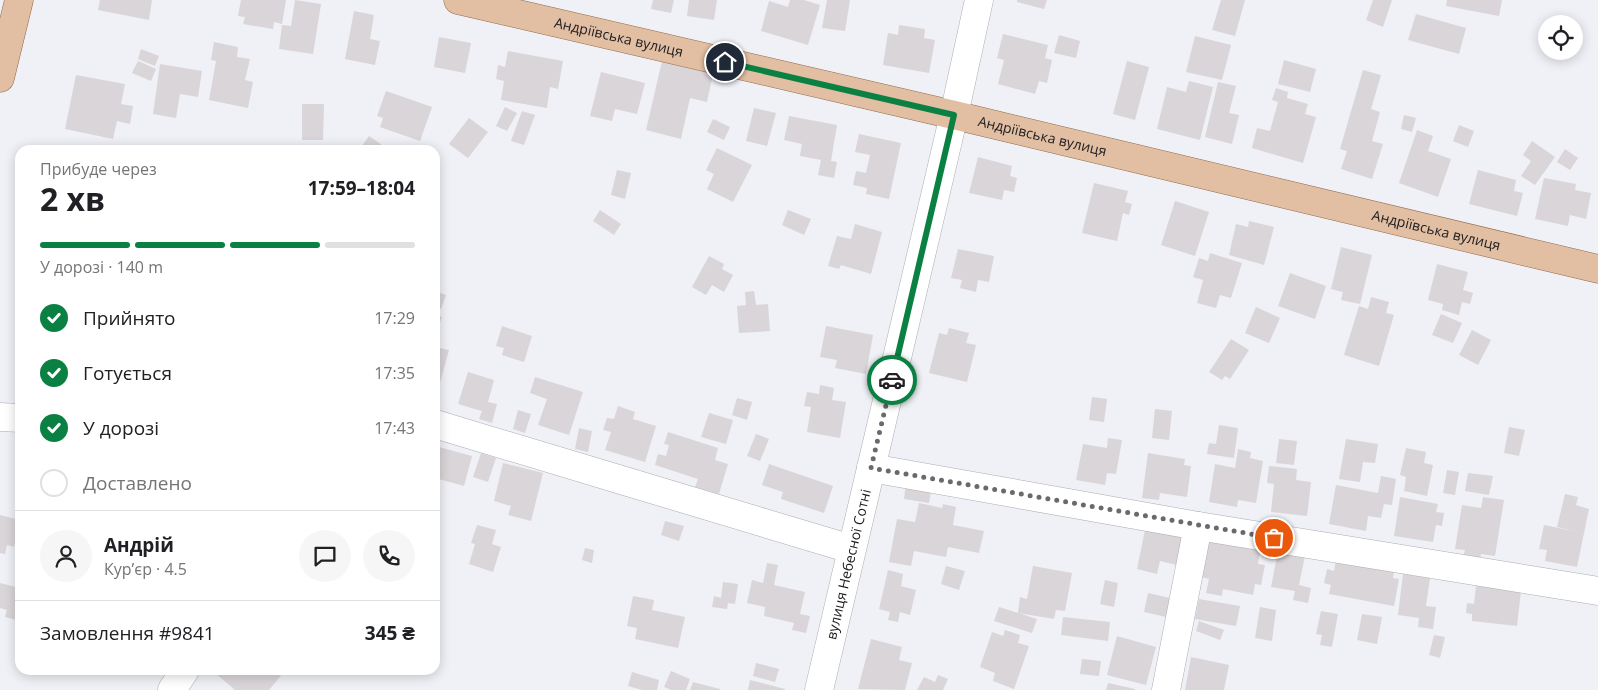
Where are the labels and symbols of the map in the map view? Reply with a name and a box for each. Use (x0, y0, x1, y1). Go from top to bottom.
street label: Андріївська вулиця (553, 13, 685, 61)
pin (704, 41, 746, 83)
street label: Андріївська вулиця (976, 111, 1109, 160)
street label: Андріївська вулиця (1370, 205, 1503, 254)
courier (867, 355, 917, 405)
street label: вулиця Небесної Сотні (821, 487, 875, 641)
pin (1253, 517, 1295, 559)

